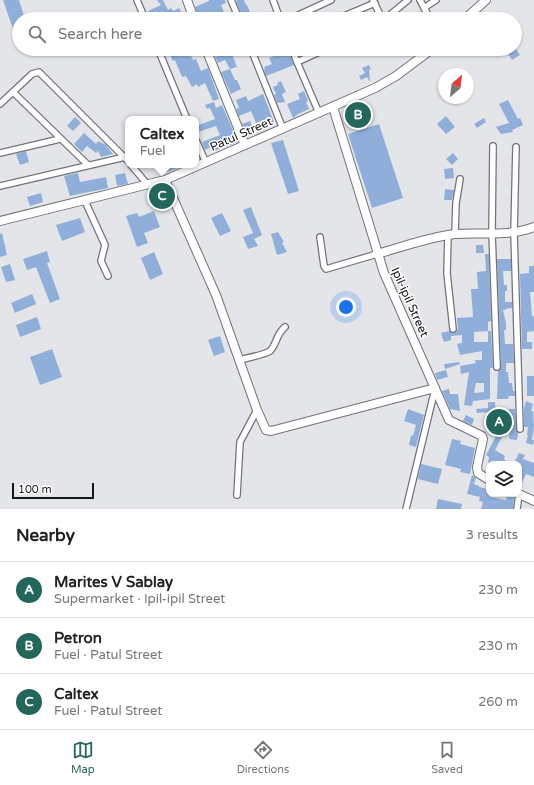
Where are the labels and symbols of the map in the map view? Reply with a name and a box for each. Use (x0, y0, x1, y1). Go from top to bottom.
north arrow (438, 68, 474, 104)
pin: B (345, 100, 371, 130)
street label: Patul Street (208, 114, 275, 154)
pin: C (149, 181, 175, 211)
street label: Ipil-ipil Street (388, 265, 432, 339)
your location (336, 297, 356, 317)
pin: A (486, 407, 512, 437)
scale bar (12, 481, 94, 500)

